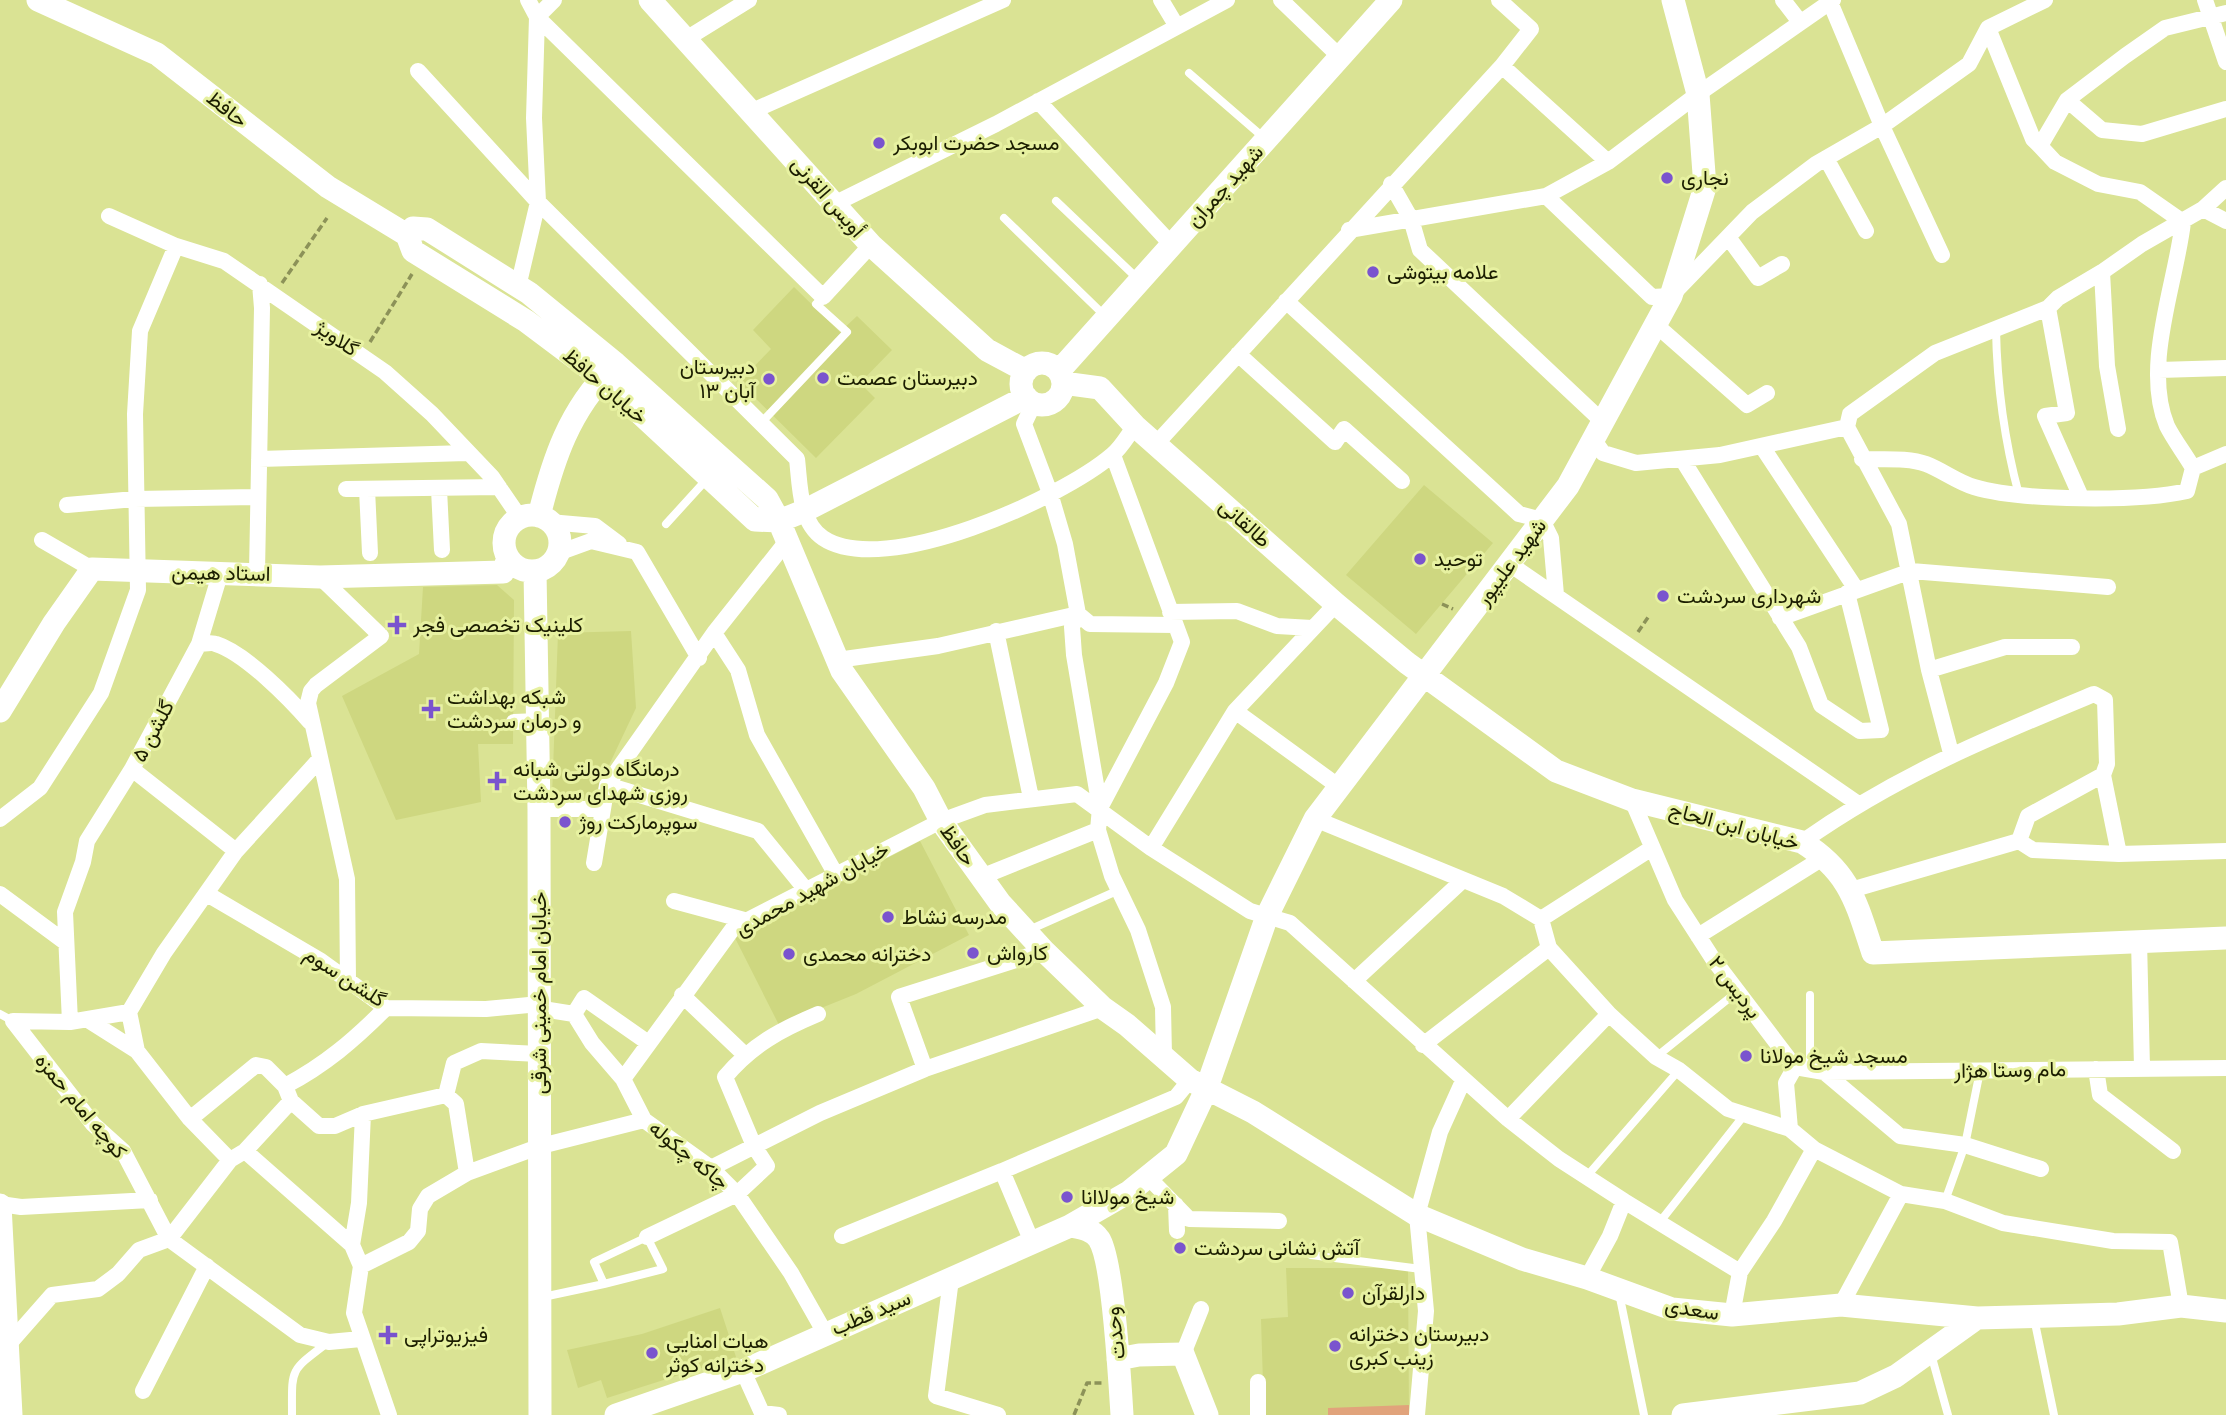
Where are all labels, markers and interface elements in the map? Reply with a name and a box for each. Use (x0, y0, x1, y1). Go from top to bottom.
street label: حافظ (201, 83, 254, 134)
place label: مسجد حضرت ابوبکر (892, 128, 1059, 157)
marker: مسجد حضرت ابوبکر (871, 135, 887, 151)
street label: شهید چمران (1180, 138, 1270, 233)
street label: أویس القرنی (785, 150, 872, 244)
place label: نجاری (1681, 163, 1729, 192)
marker: نجاری (1659, 170, 1675, 186)
place label: علامه بیتوشی (1387, 257, 1498, 286)
marker: علامه بیتوشی (1365, 264, 1381, 280)
street label: گلاویژ (309, 312, 365, 363)
street label: خیابان حافظ (557, 341, 654, 430)
place label: دبیرستان ۱۳ آبان (680, 352, 757, 405)
place label: دبیرستان عصمت (837, 363, 978, 392)
marker: دبیرستان عصمت (815, 370, 831, 386)
marker: دبیرستان ۱۳ آبان (761, 371, 777, 387)
street label: طالقانی (1213, 492, 1278, 554)
street label: شهید علیپور (1468, 512, 1553, 612)
place label: توحید (1434, 544, 1483, 573)
marker: توحید (1412, 551, 1428, 567)
street label: استاد هیمن (171, 557, 271, 588)
place label: شهرداری سردشت (1677, 581, 1821, 610)
marker: شهرداری سردشت (1655, 588, 1671, 604)
place label: کلینیک تخصصی فجر (412, 610, 583, 639)
marker: کلینیک تخصصی فجر (387, 615, 407, 635)
place label: شبکه بهداشت و درمان سردشت (447, 682, 582, 735)
street label: گلشن ۵ (124, 695, 181, 767)
marker: شبکه بهداشت و درمان سردشت (421, 699, 441, 719)
place label: درمانگاه دولتی شبانه روزی شهدای سردشت (513, 754, 688, 807)
marker: درمانگاه دولتی شبانه روزی شهدای سردشت (487, 771, 507, 791)
street label: خیابان ابن الحاج (1666, 794, 1802, 857)
place label: سوپرمارکت روژ (578, 807, 698, 836)
marker: سوپرمارکت روژ (557, 814, 573, 830)
street label: حافظ (934, 818, 983, 872)
street label: خیابان شهید محمدی (730, 834, 894, 943)
street label: خیابان امام خمینی شرقی (524, 892, 553, 1094)
place label: مدرسه نشاط (902, 902, 1007, 931)
marker: مدرسه نشاط (880, 909, 896, 925)
place label: کارواش (987, 938, 1048, 967)
street label: گلشن سوم (299, 939, 392, 1014)
place label: دخترانه محمدی (803, 939, 931, 968)
marker: کارواش (965, 945, 981, 961)
marker: دخترانه محمدی (781, 946, 797, 962)
street label: پردیس ۲ (1702, 949, 1769, 1024)
place label: مسجد شیخ مولانا (1760, 1041, 1908, 1070)
street label: کوچه امام حمزه (29, 1047, 134, 1165)
marker: مسجد شیخ مولانا (1738, 1048, 1754, 1064)
street label: مام وستا هژار (1953, 1054, 2066, 1085)
street label: چاکه چکوله (643, 1113, 736, 1196)
place label: شیخ مولاانا (1081, 1182, 1174, 1211)
marker: شیخ مولاانا (1059, 1189, 1075, 1205)
place label: آتش نشانی سردشت (1194, 1233, 1362, 1262)
marker: آتش نشانی سردشت (1172, 1240, 1188, 1256)
place label: دارلقرآن (1362, 1278, 1425, 1307)
street label: سید قطب (827, 1283, 915, 1342)
marker: دارلقرآن (1340, 1285, 1356, 1301)
street label: سعدی (1663, 1290, 1721, 1327)
street label: وحدت (1097, 1305, 1132, 1361)
place label: دبیرستان دخترانه زینب کبری (1349, 1319, 1489, 1372)
place label: فیزیوتراپی (404, 1320, 488, 1349)
marker: فیزیوتراپی (378, 1325, 398, 1345)
place label: هیات امنایی دخترانه کوثر (665, 1326, 769, 1379)
marker: دبیرستان دخترانه زینب کبری (1327, 1338, 1343, 1354)
marker: هیات امنایی دخترانه کوثر (644, 1345, 660, 1361)

